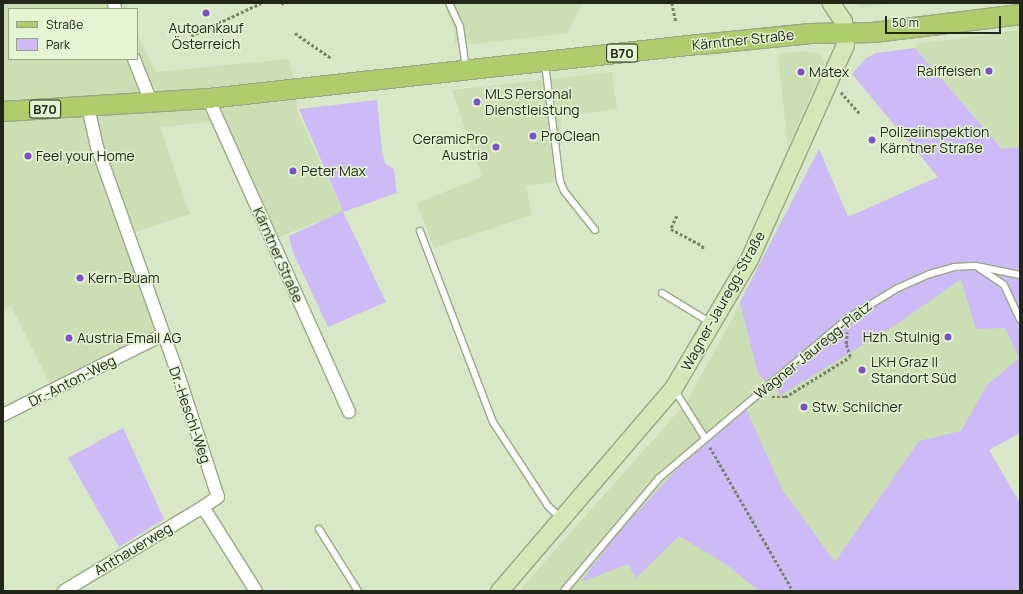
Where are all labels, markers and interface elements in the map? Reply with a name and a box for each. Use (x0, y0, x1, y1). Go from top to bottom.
legend (8, 8, 138, 60)
marker: Autoankauf Österreich (201, 8, 211, 18)
scale bar (887, 8, 1003, 34)
text: 50 m (892, 14, 919, 31)
text: Straße (46, 16, 83, 33)
place label: Autoankauf Österreich (169, 20, 243, 52)
street label: Kärntner Straße (691, 26, 795, 54)
text: Park (46, 36, 70, 53)
road number: B70 (606, 42, 638, 64)
place label: Raiffeisen (917, 63, 981, 79)
place label: Matex (809, 64, 849, 80)
marker: Raiffeisen (984, 66, 994, 76)
marker: Matex (796, 67, 806, 77)
place label: MLS Personal Dienstleistung (485, 86, 580, 118)
marker: MLS Personal Dienstleistung (472, 97, 482, 107)
road number: B70 (29, 98, 61, 120)
place label: Polizeiinspektion Kärntner Straße (880, 124, 989, 156)
place label: ProClean (541, 128, 600, 144)
place label: CeramicPro Austria (413, 131, 488, 164)
marker: ProClean (528, 131, 538, 141)
marker: Polizeiinspektion Kärntner Straße (867, 135, 877, 145)
marker: CeramicPro Austria (491, 142, 501, 152)
place label: Feel your Home (36, 148, 135, 164)
marker: Feel your Home (23, 151, 33, 161)
place label: Peter Max (301, 163, 366, 179)
marker: Peter Max (288, 166, 298, 176)
street label: Kärntner Straße (249, 205, 307, 305)
street label: Wagner-Jauregg-Straße (678, 228, 768, 374)
place label: Kern-Buam (88, 270, 160, 286)
marker: Kern-Buam (75, 273, 85, 283)
street label: Wagner-Jauregg-Platz (751, 297, 875, 403)
place label: Hzh. Stulnig (863, 329, 940, 345)
place label: Austria Email AG (77, 330, 181, 346)
marker: Hzh. Stulnig (943, 332, 953, 342)
marker: Austria Email AG (64, 333, 74, 343)
street label: Dr.-Anton-Weg (26, 352, 118, 410)
place label: LKH Graz II Standort Süd (871, 354, 957, 386)
street label: Dr.-Heschl-Weg (166, 364, 214, 466)
marker: LKH Graz II Standort Süd (856, 364, 868, 376)
place label: Stw. Schilcher (812, 399, 903, 415)
marker: Stw. Schilcher (799, 402, 809, 412)
street label: Anthauerweg (91, 519, 175, 579)

